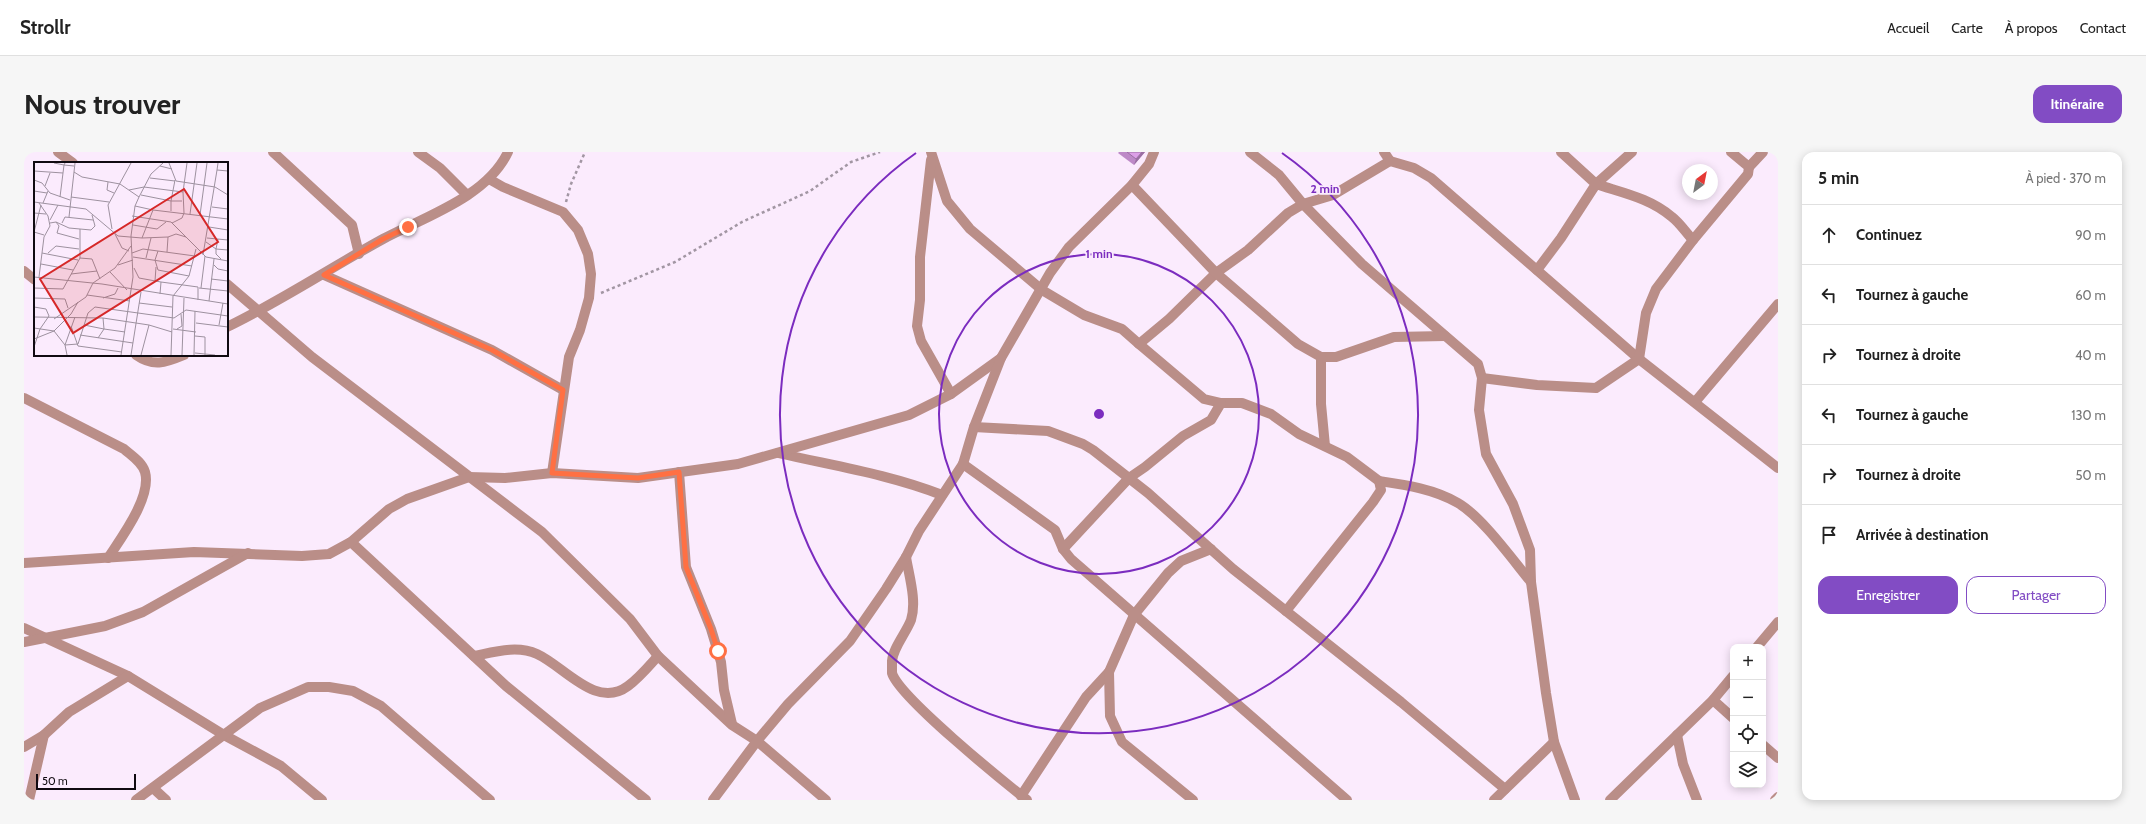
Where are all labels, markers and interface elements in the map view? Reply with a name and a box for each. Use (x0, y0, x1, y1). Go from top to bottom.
text: Strollr (20, 16, 71, 39)
text: Accueil (1887, 19, 1929, 37)
text: Carte (1951, 19, 1983, 37)
text: À propos (2005, 19, 2058, 37)
text: Contact (2080, 19, 2126, 37)
button: Itinéraire (2033, 85, 2122, 123)
text: Nous trouver (24, 87, 180, 121)
inset map (34, 162, 228, 356)
north arrow (1682, 164, 1718, 200)
text: 5 min (1818, 168, 1859, 188)
text: À pied · 370 m (2025, 170, 2106, 186)
text: 2 min (1311, 181, 1339, 196)
route end (399, 218, 417, 236)
icon: ahead (1818, 224, 1840, 246)
text: Continuez (1856, 226, 1922, 244)
text: 90 m (2075, 227, 2106, 243)
text: 1 min (1085, 246, 1113, 261)
icon: left (1818, 284, 1840, 306)
text: Tournez à gauche (1856, 286, 1968, 304)
text: 60 m (2075, 287, 2106, 303)
icon: right (1818, 344, 1840, 366)
text: Tournez à droite (1856, 346, 1961, 364)
text: 40 m (2075, 347, 2106, 363)
icon: left (1818, 404, 1840, 426)
text: Tournez à gauche (1856, 406, 1968, 424)
centre of rings (1092, 407, 1106, 421)
text: 130 m (2071, 407, 2106, 423)
icon: right (1818, 464, 1840, 486)
text: Tournez à droite (1856, 466, 1961, 484)
text: 50 m (2076, 467, 2106, 483)
icon: arrive (1818, 524, 1840, 546)
text: Arrivée à destination (1856, 526, 1988, 544)
button: Enregistrer (1818, 576, 1958, 614)
button: Partager (1966, 576, 2106, 614)
route start (709, 642, 727, 660)
map controls (1730, 644, 1766, 788)
button: + (1730, 644, 1766, 680)
button: − (1730, 680, 1766, 716)
button: locate (1730, 716, 1766, 752)
button: layers (1730, 752, 1766, 788)
scale bar (36, 772, 136, 791)
text: 50 m (42, 774, 68, 788)

